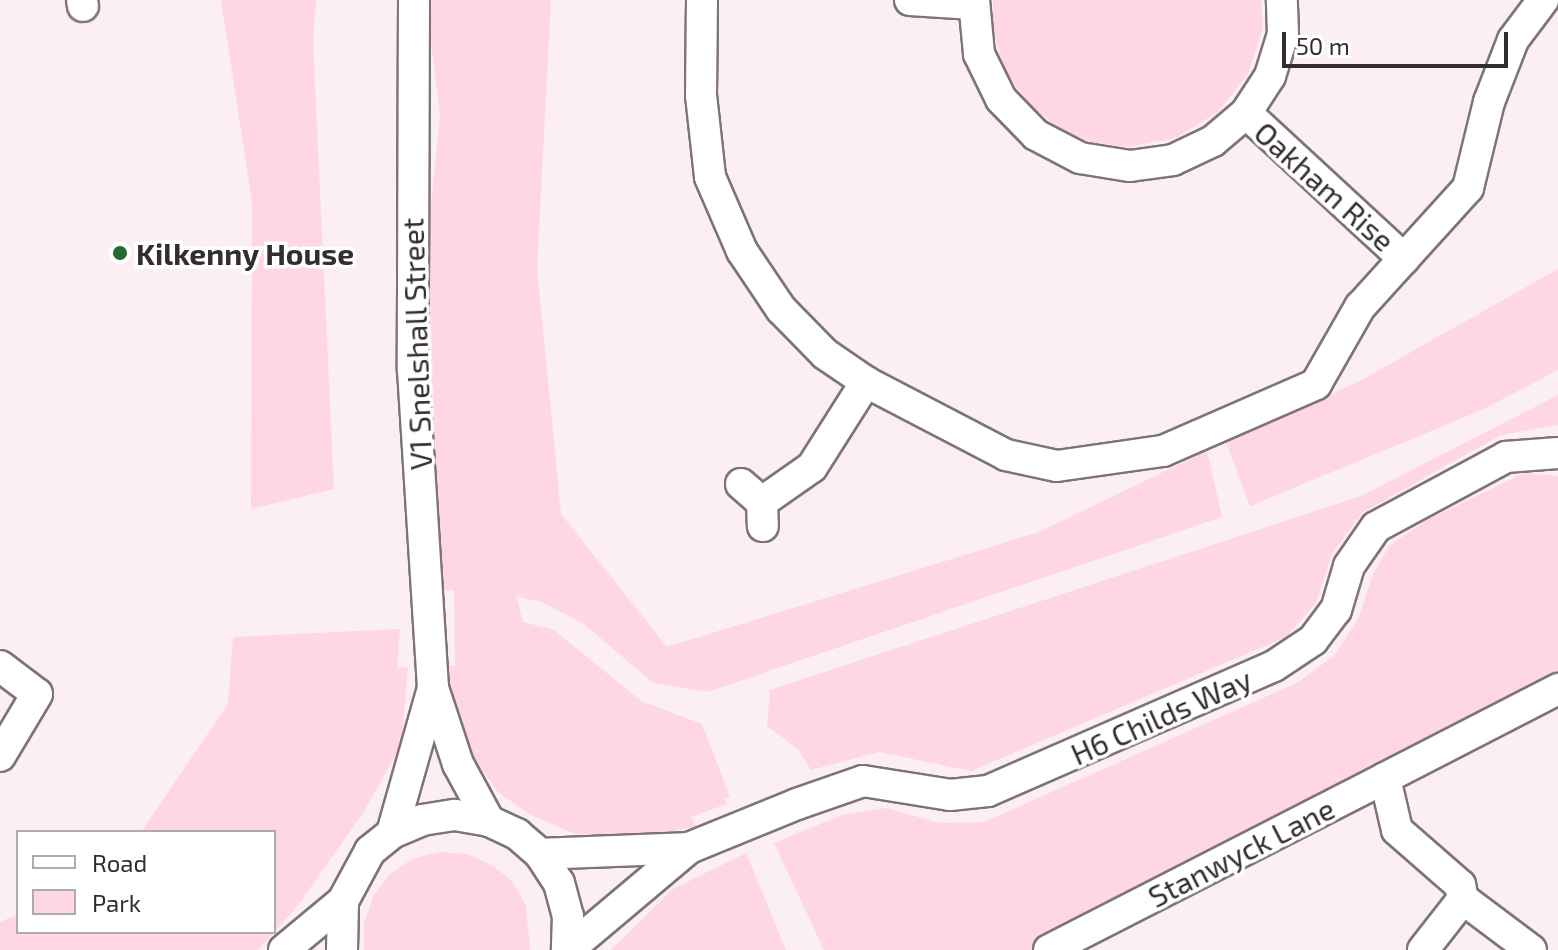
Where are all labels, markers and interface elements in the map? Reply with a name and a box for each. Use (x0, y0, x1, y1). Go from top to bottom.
scale bar (1286, 16, 1512, 66)
text: 50 m (1296, 31, 1350, 60)
street label: Oakham Rise (1248, 114, 1402, 258)
street label: V1 Snelshall Street (394, 217, 438, 471)
place label: Kilkenny House (136, 235, 355, 271)
marker: Kilkenny House (111, 244, 129, 262)
street label: H6 Childs Way (1065, 660, 1257, 772)
street label: Stanwyck Lane (1142, 790, 1340, 914)
legend (16, 830, 276, 934)
text: Road (92, 848, 147, 877)
text: Park (92, 888, 141, 917)

